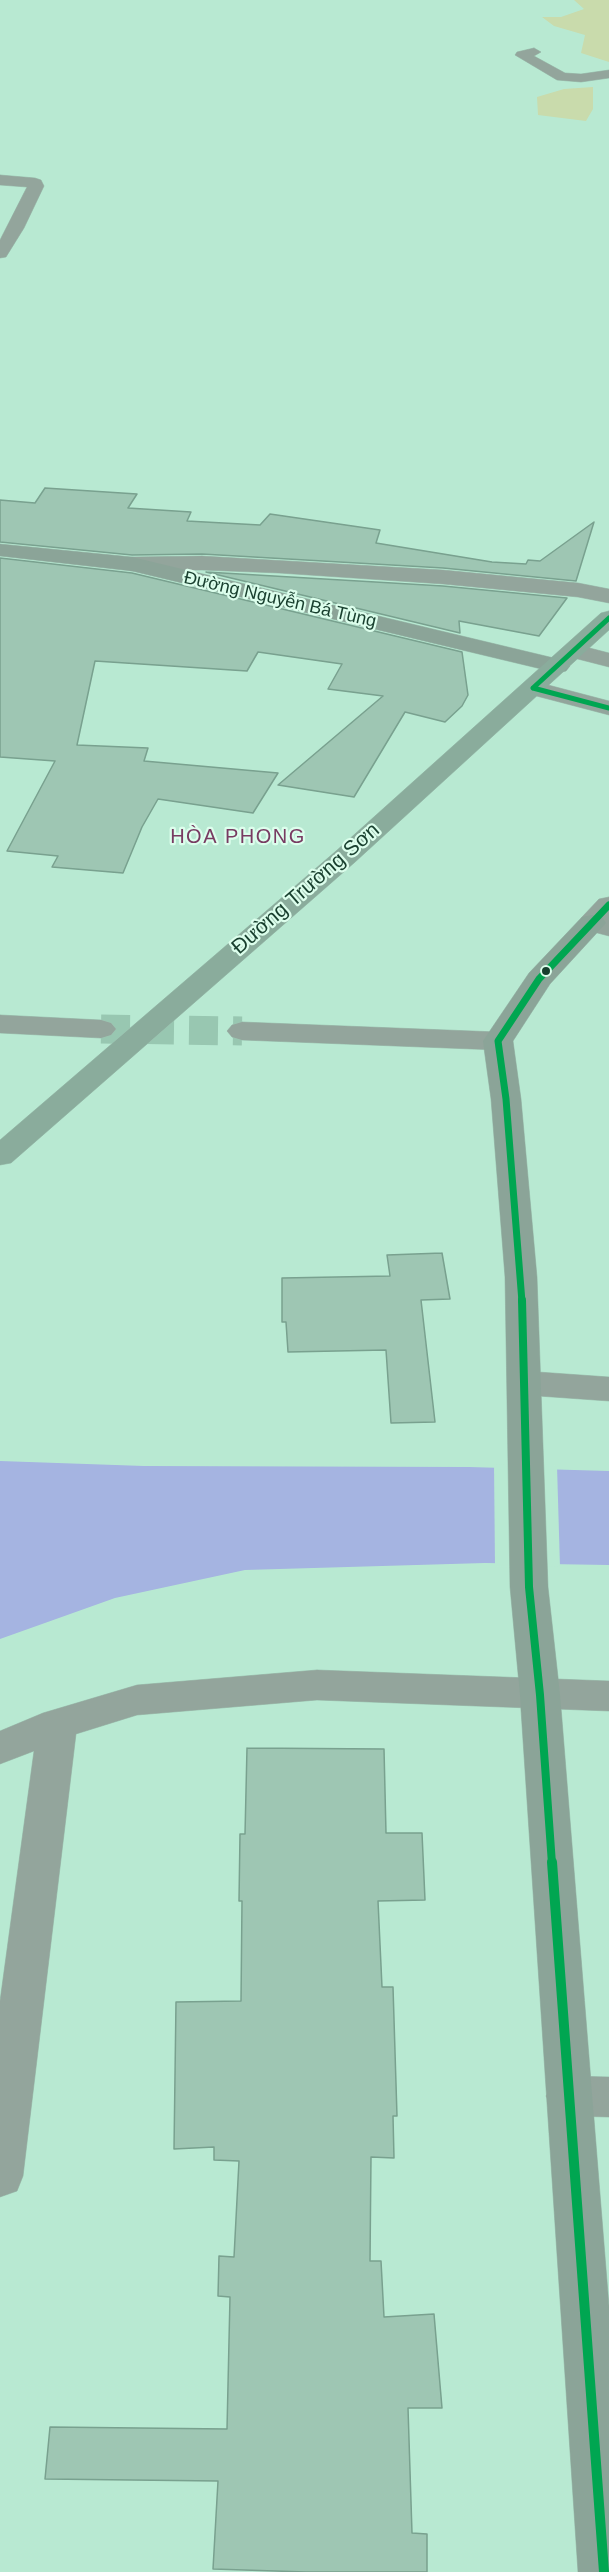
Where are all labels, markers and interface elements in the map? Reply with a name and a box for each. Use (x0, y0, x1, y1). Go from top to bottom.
street label: Đường Nguyễn Bá Tùng (182, 567, 378, 633)
street label: Đường Trường Sơn (227, 818, 385, 960)
district label: HÒA PHONG (170, 825, 306, 849)
unlabelled marker (540, 965, 552, 977)

